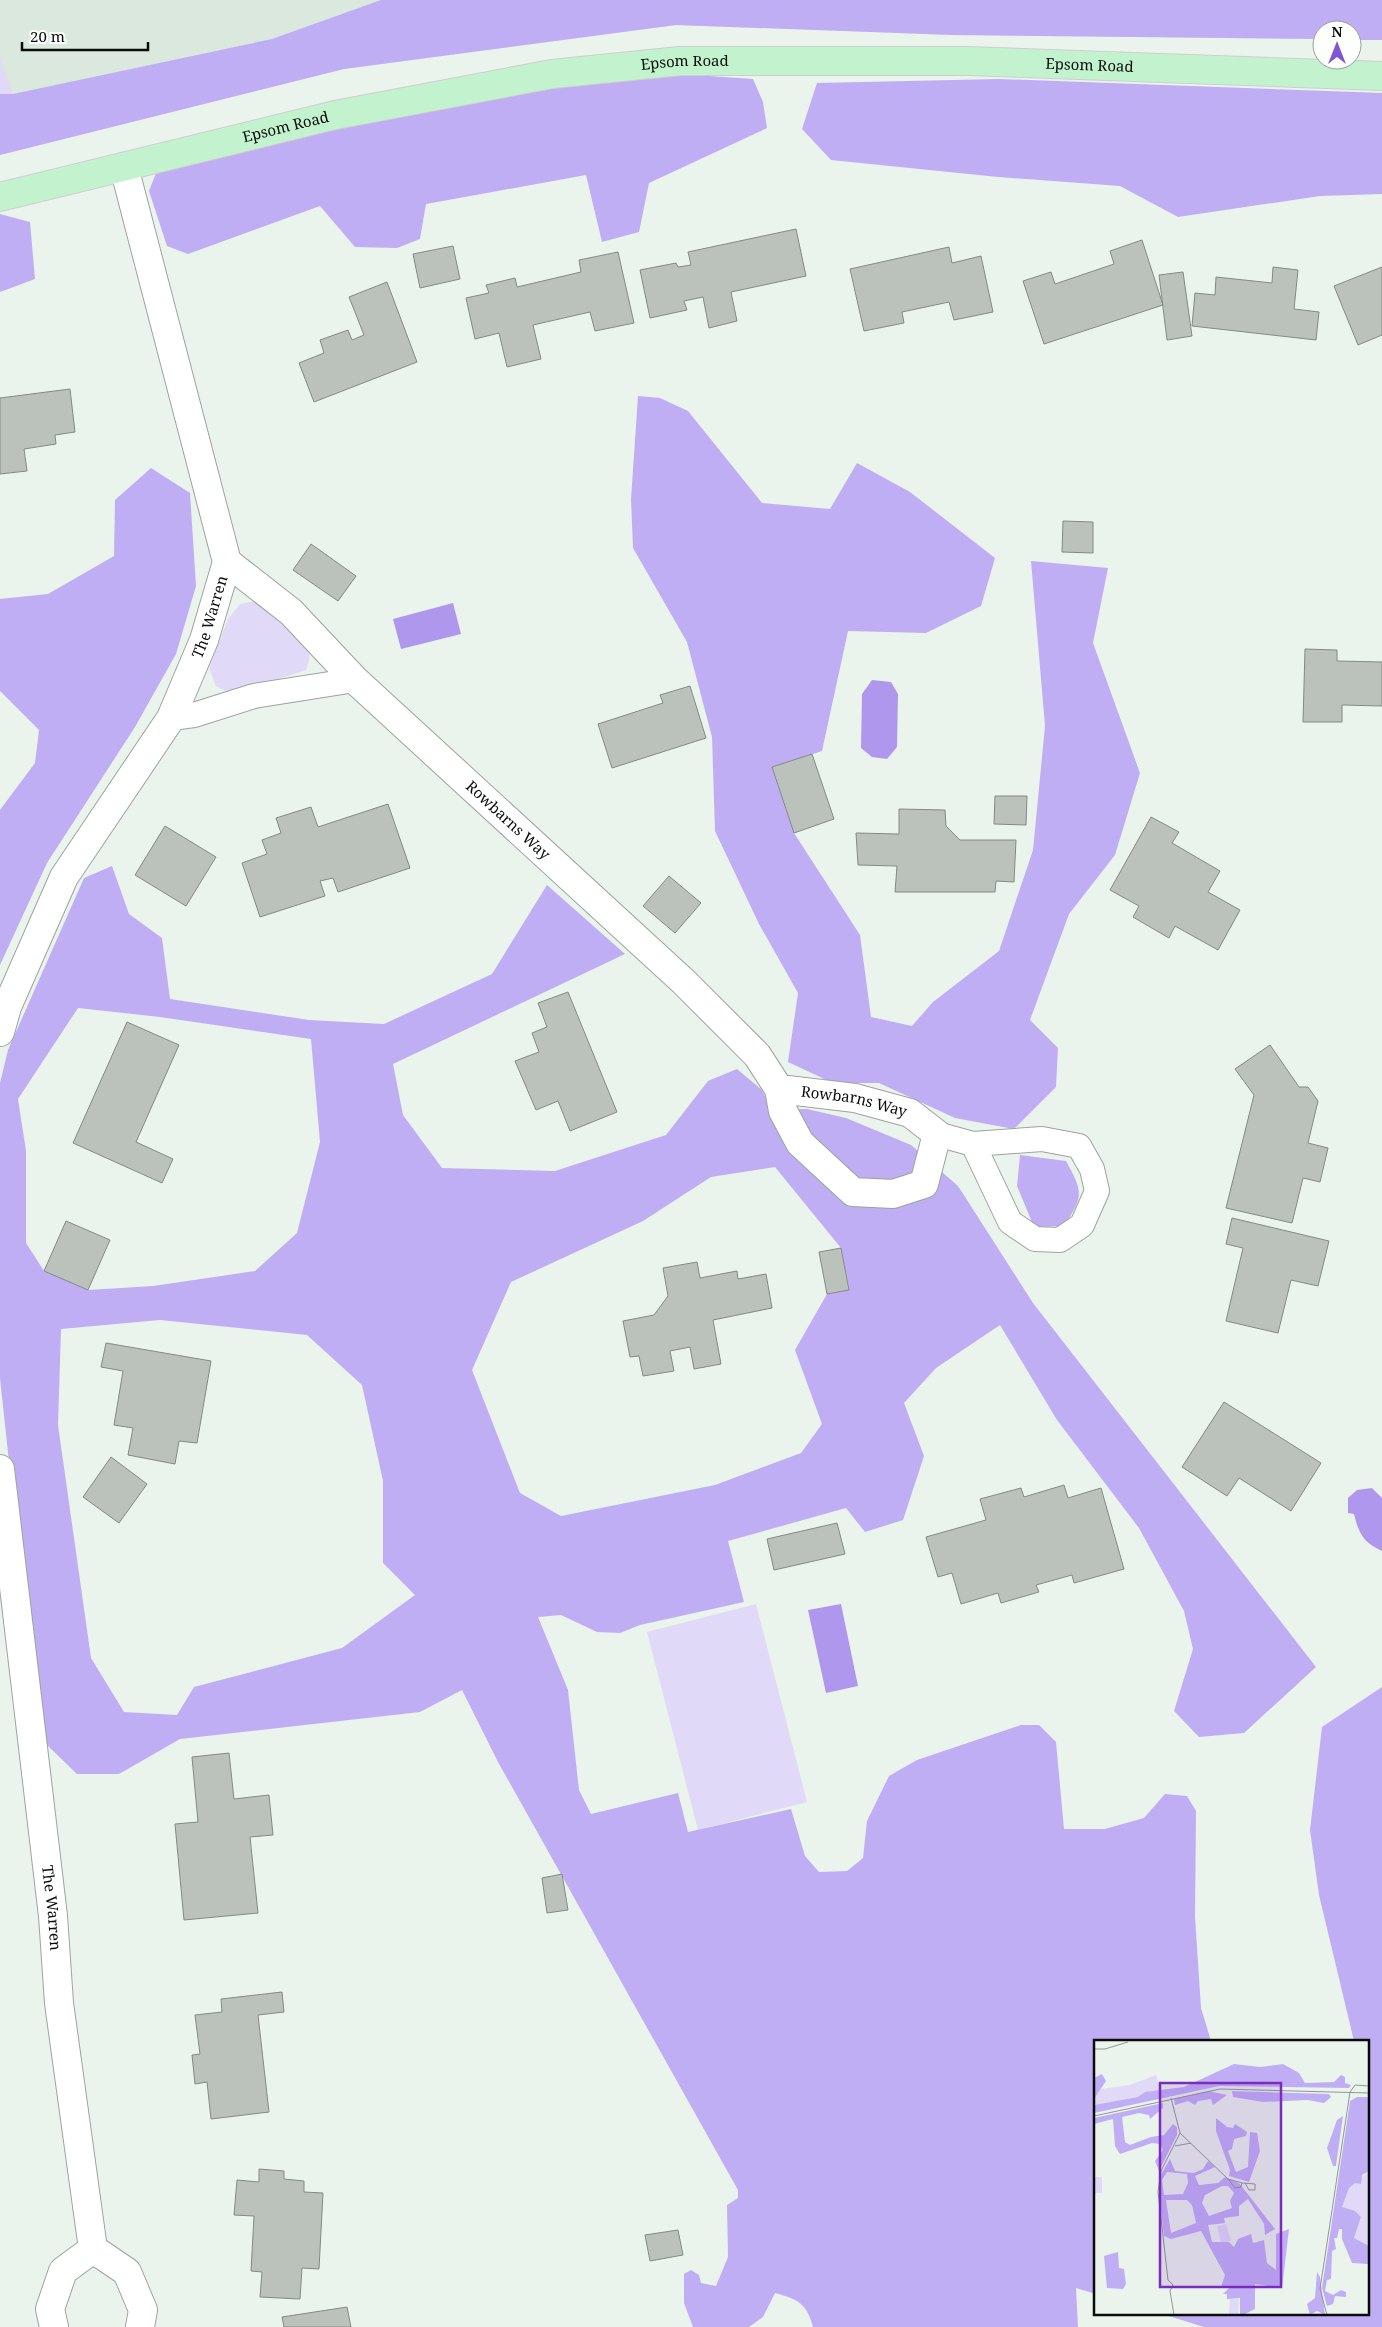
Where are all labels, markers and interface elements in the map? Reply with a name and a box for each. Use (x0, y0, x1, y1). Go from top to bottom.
scale bar (22, 20, 149, 52)
north arrow (1312, 20, 1362, 70)
text: N (1331, 22, 1343, 41)
text: 20 m (30, 26, 65, 46)
street label: Epsom Road (640, 50, 729, 74)
street label: Epsom Road (1045, 53, 1134, 76)
street label: Epsom Road (240, 106, 331, 146)
street label: The Warren (186, 573, 232, 661)
street label: Rowbarns Way (462, 776, 555, 864)
street label: Rowbarns Way (800, 1081, 910, 1121)
street label: The Warren (38, 1864, 66, 1952)
inset map (1094, 2040, 1370, 2314)

